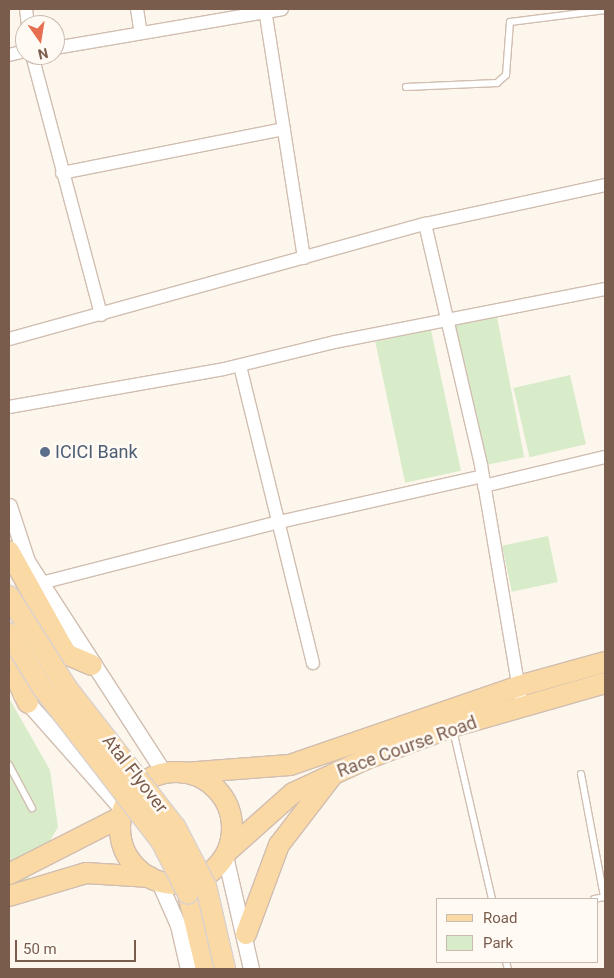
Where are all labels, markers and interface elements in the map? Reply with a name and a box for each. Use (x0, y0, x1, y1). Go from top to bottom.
north arrow (15, 15, 65, 65)
text: N (37, 45, 50, 63)
place label: ICICI Bank (55, 441, 138, 463)
marker: ICICI Bank (39, 446, 51, 458)
street label: Race Course Road (334, 712, 480, 782)
street label: Atal Flyover (98, 731, 172, 817)
legend (436, 898, 599, 963)
text: Road (483, 909, 517, 927)
scale bar (18, 930, 139, 962)
text: Park (483, 934, 513, 952)
text: 50 m (23, 940, 57, 958)

